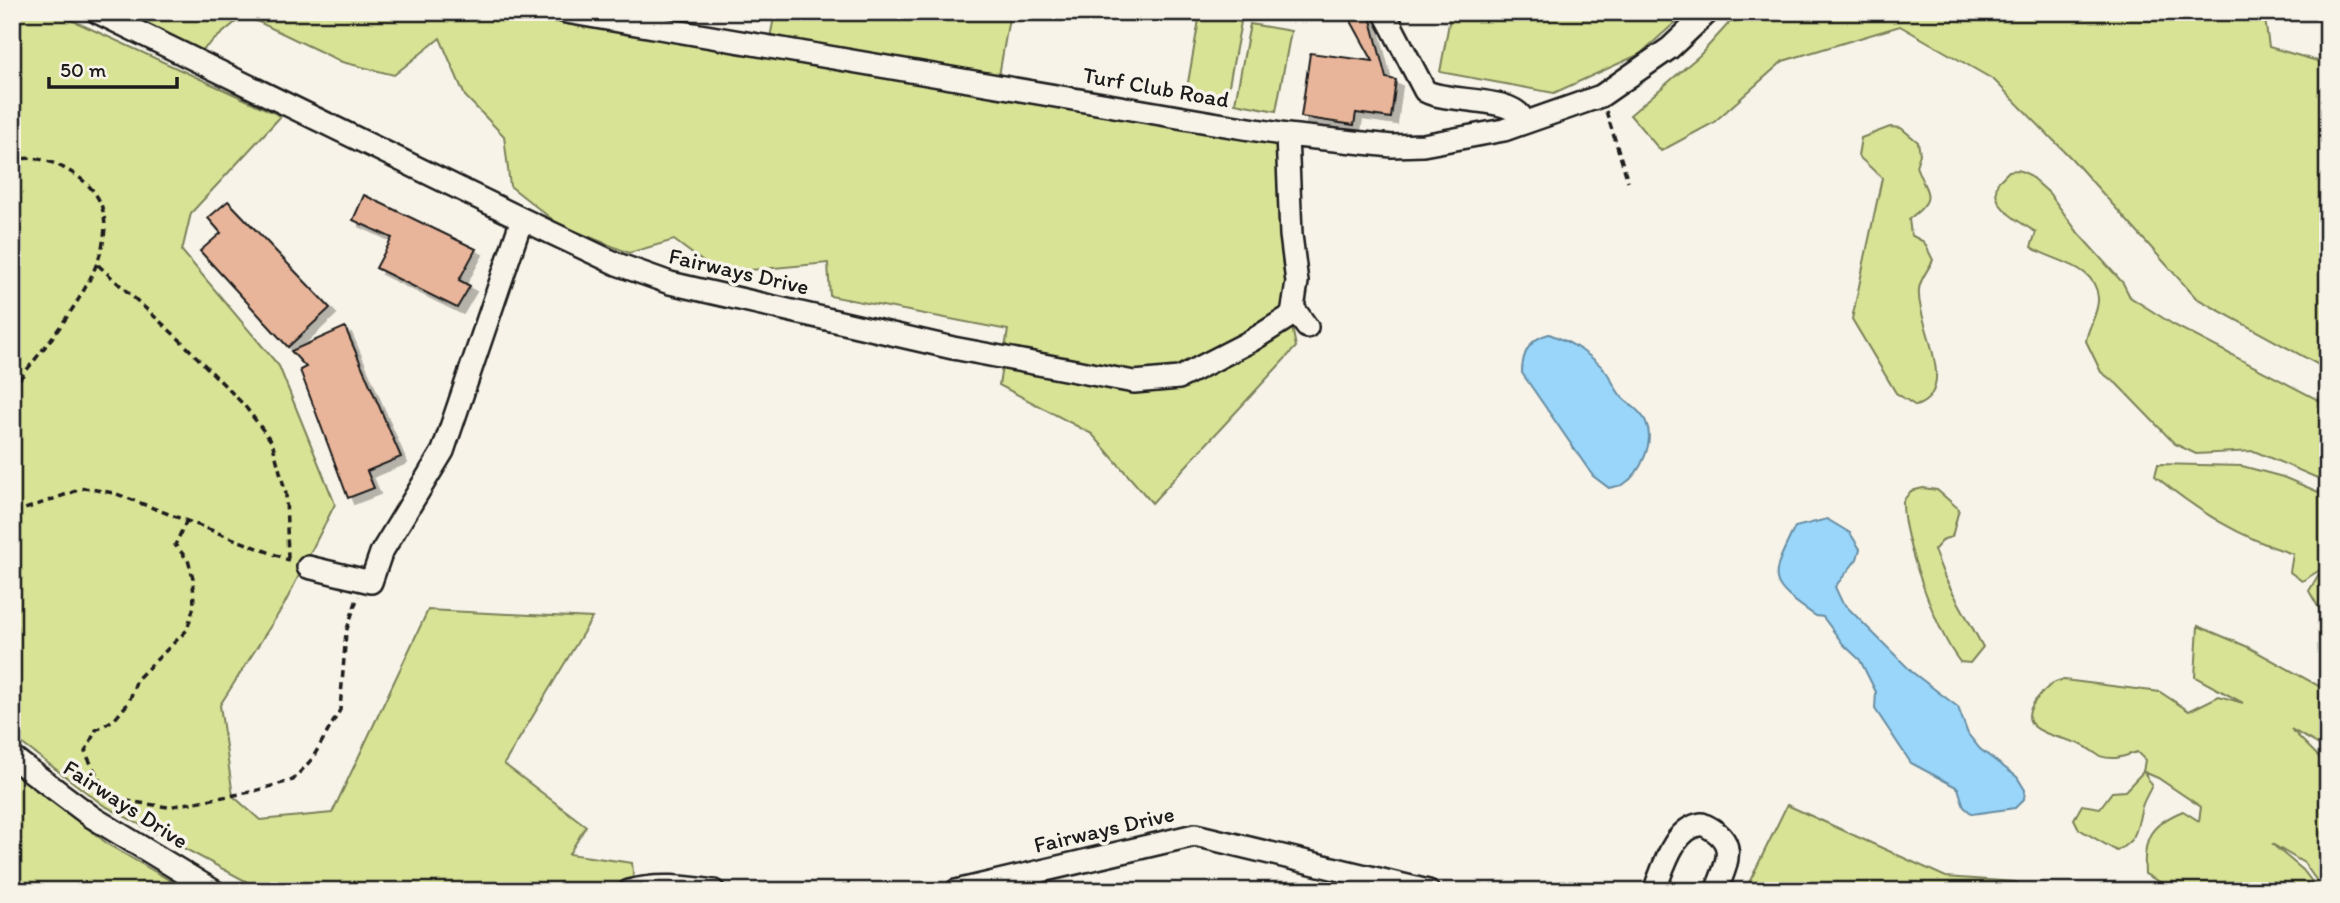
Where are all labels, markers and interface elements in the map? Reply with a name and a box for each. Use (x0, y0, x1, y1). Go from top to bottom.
scale bar (49, 46, 177, 90)
text: 50 m (60, 57, 107, 82)
street label: Turf Club Road (1081, 60, 1231, 114)
street label: Fairways Drive (666, 241, 812, 301)
street label: Fairways Drive (58, 753, 194, 855)
street label: Fairways Drive (1031, 799, 1177, 859)

